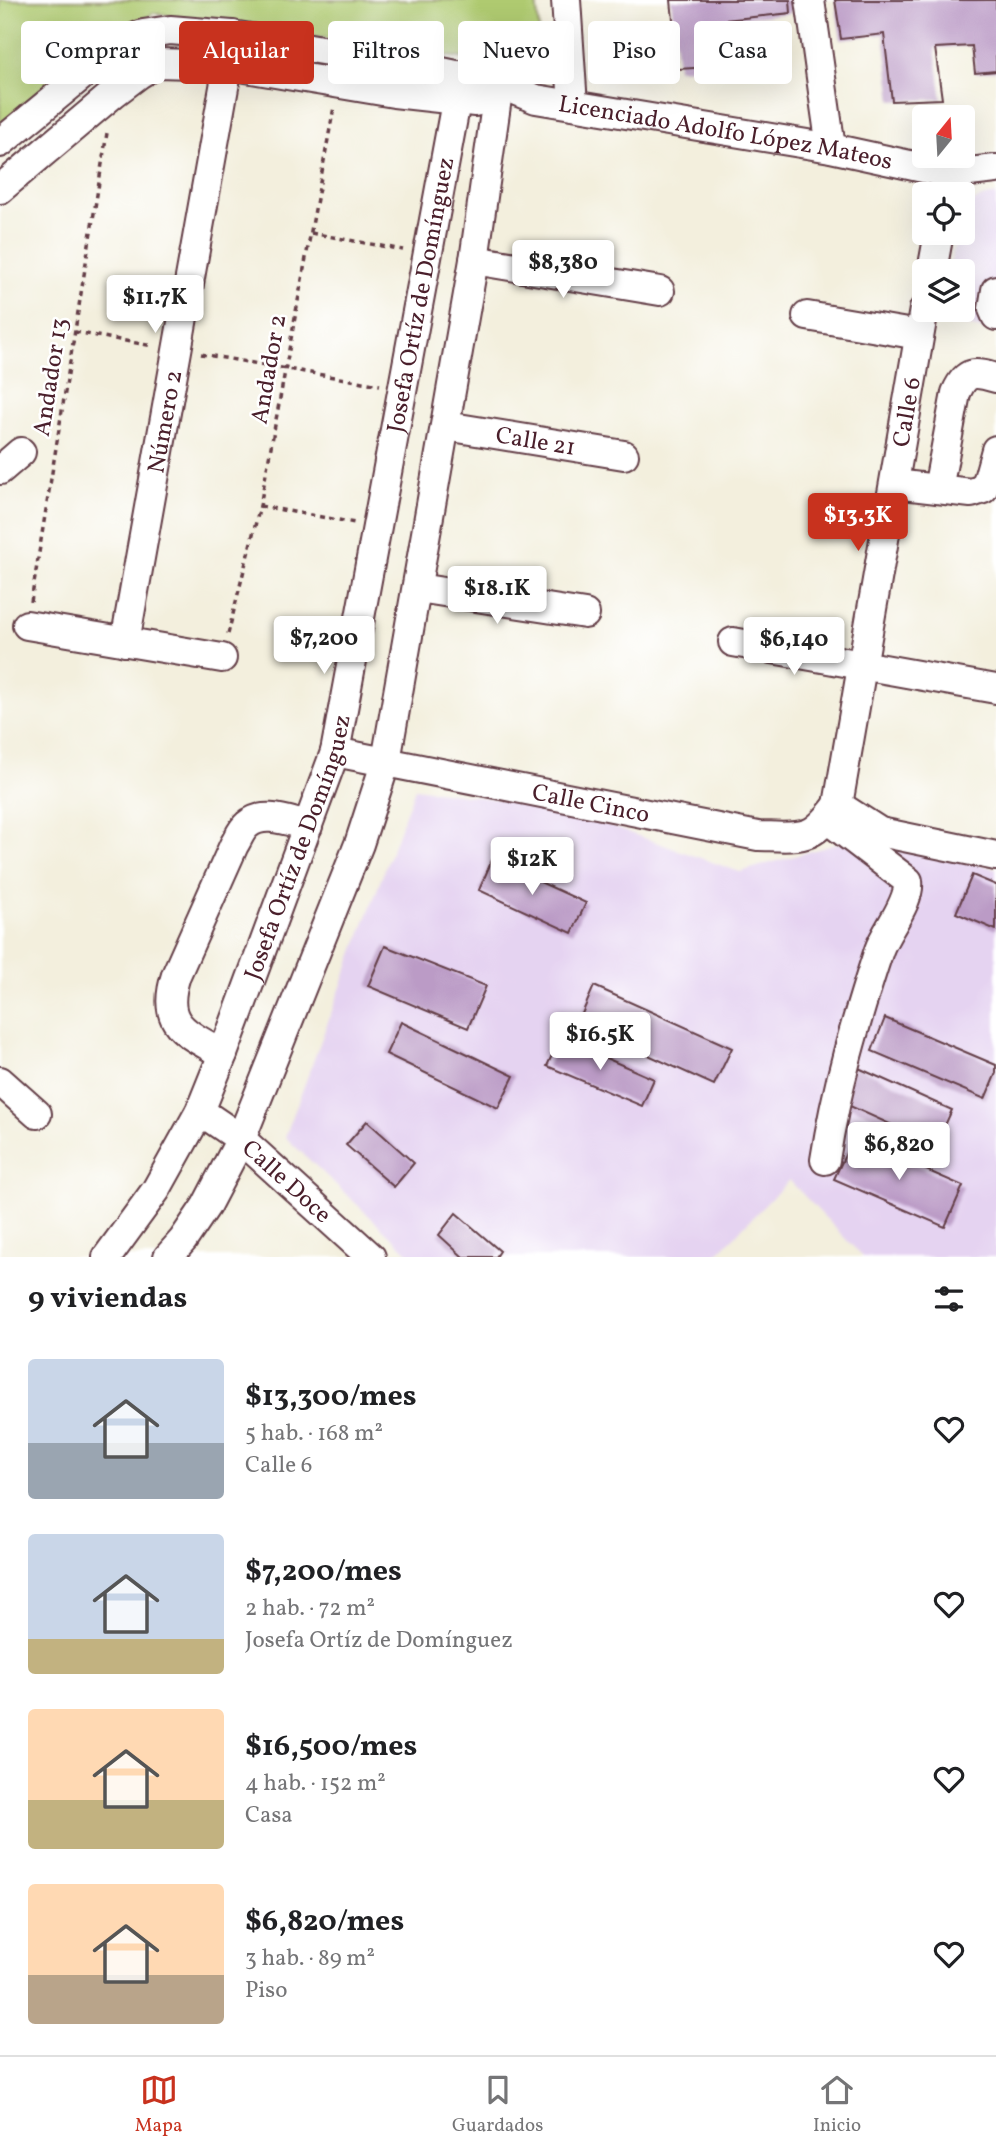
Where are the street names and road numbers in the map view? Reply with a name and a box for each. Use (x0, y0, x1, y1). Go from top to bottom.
street label: Licenciado Adolfo López Mateos (556, 88, 895, 180)
street label: Josefa Ortíz de Domínguez (380, 155, 464, 436)
street label: Andador 2 (244, 312, 296, 427)
street label: Andador 13 (26, 316, 78, 439)
street label: Número 2 (140, 367, 192, 476)
street label: Calle 6 (885, 375, 931, 450)
street label: Calle 21 (493, 419, 578, 466)
street label: Josefa Ortíz de Domínguez (237, 712, 361, 985)
street label: Calle Cinco (529, 777, 652, 833)
street label: Calle Doce (233, 1133, 338, 1232)

